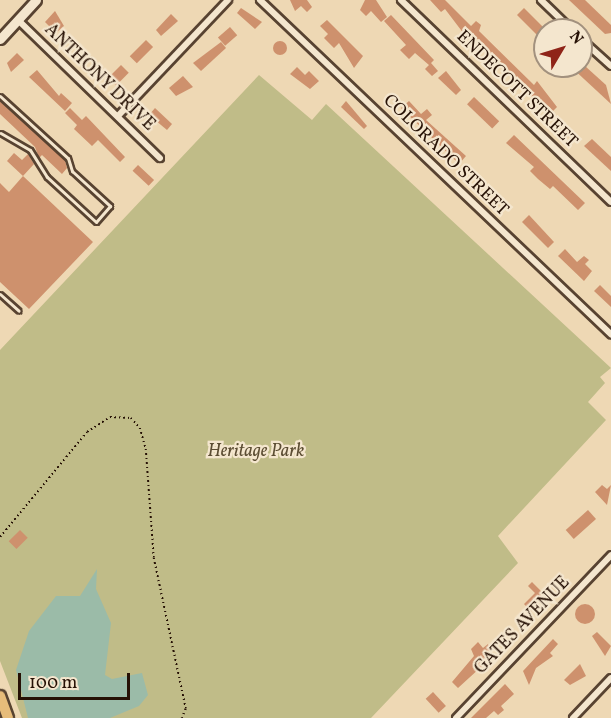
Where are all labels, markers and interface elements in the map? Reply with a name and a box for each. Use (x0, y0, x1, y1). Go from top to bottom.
north arrow (533, 18, 593, 78)
street label: ANTHONY DRIVE (39, 19, 159, 137)
street label: ENDECOTT STREET (451, 26, 581, 154)
street label: COLORADO STREET (378, 91, 512, 221)
park label: Heritage Park (208, 441, 304, 463)
street label: GATES AVENUE (471, 572, 575, 680)
scale bar (21, 661, 134, 699)
text: 100 m (29, 671, 78, 696)

